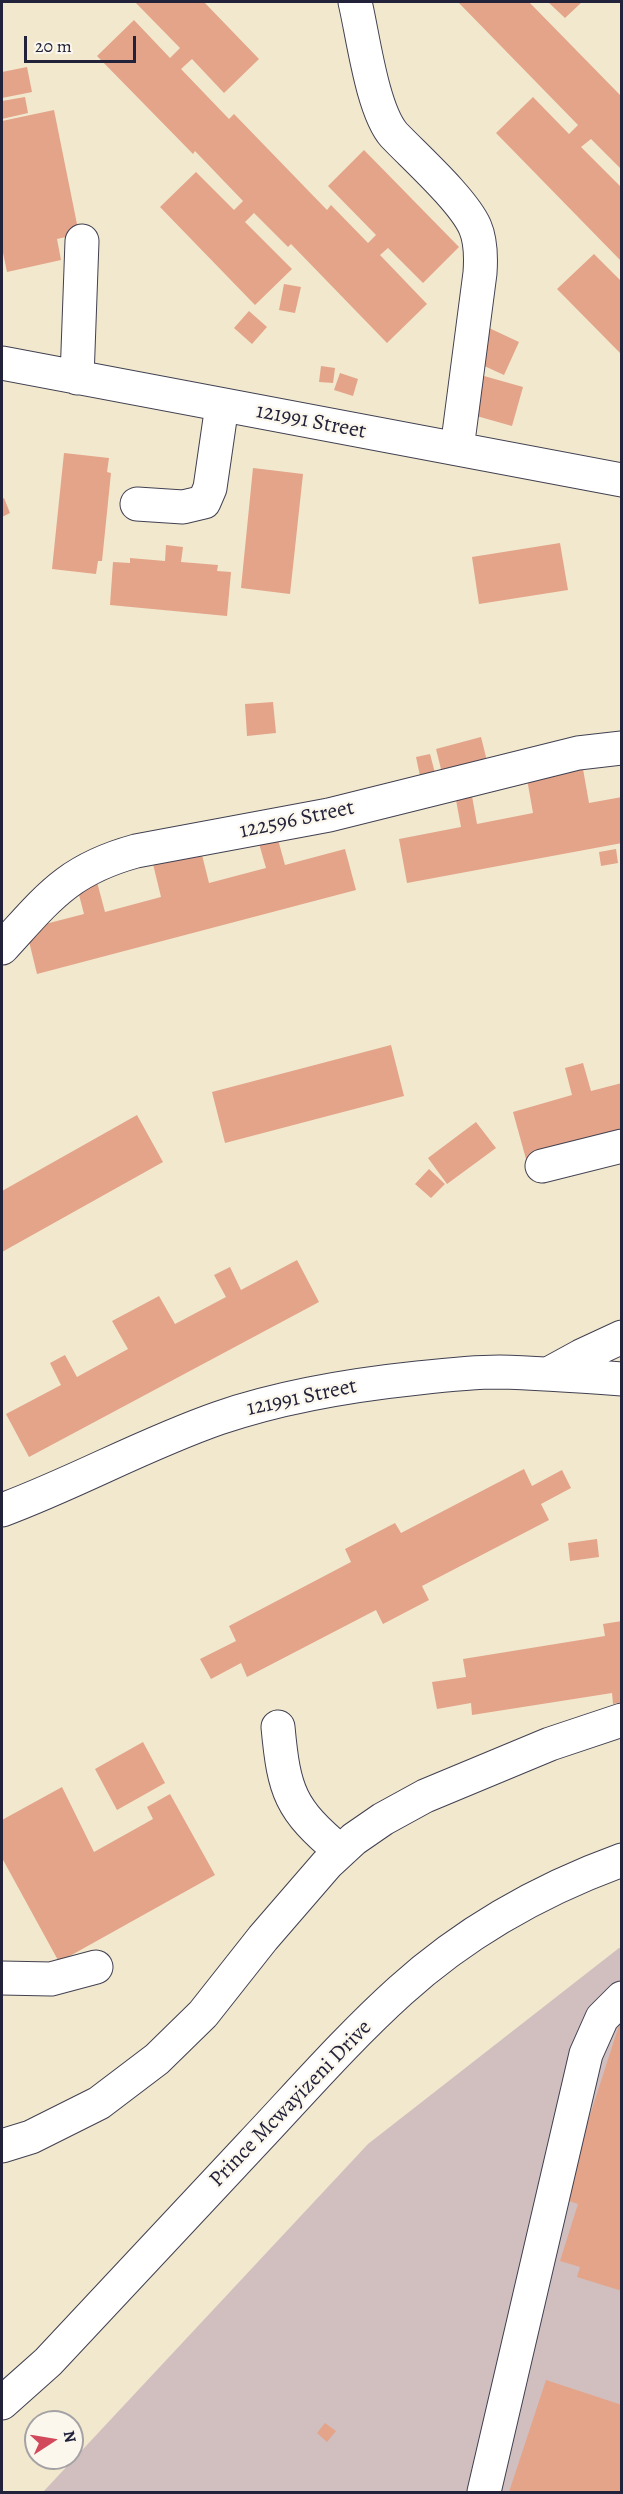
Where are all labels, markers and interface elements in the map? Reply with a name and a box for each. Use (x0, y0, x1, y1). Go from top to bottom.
scale bar (27, 24, 140, 62)
text: 20 m (35, 34, 72, 58)
street label: 121991 Street (254, 398, 368, 446)
street label: 122596 Street (237, 795, 357, 845)
street label: 121991 Street (245, 1373, 359, 1423)
street label: Prince Mcwayizeni Drive (204, 2015, 378, 2193)
north arrow (24, 2410, 84, 2470)
text: N (58, 2429, 82, 2445)

